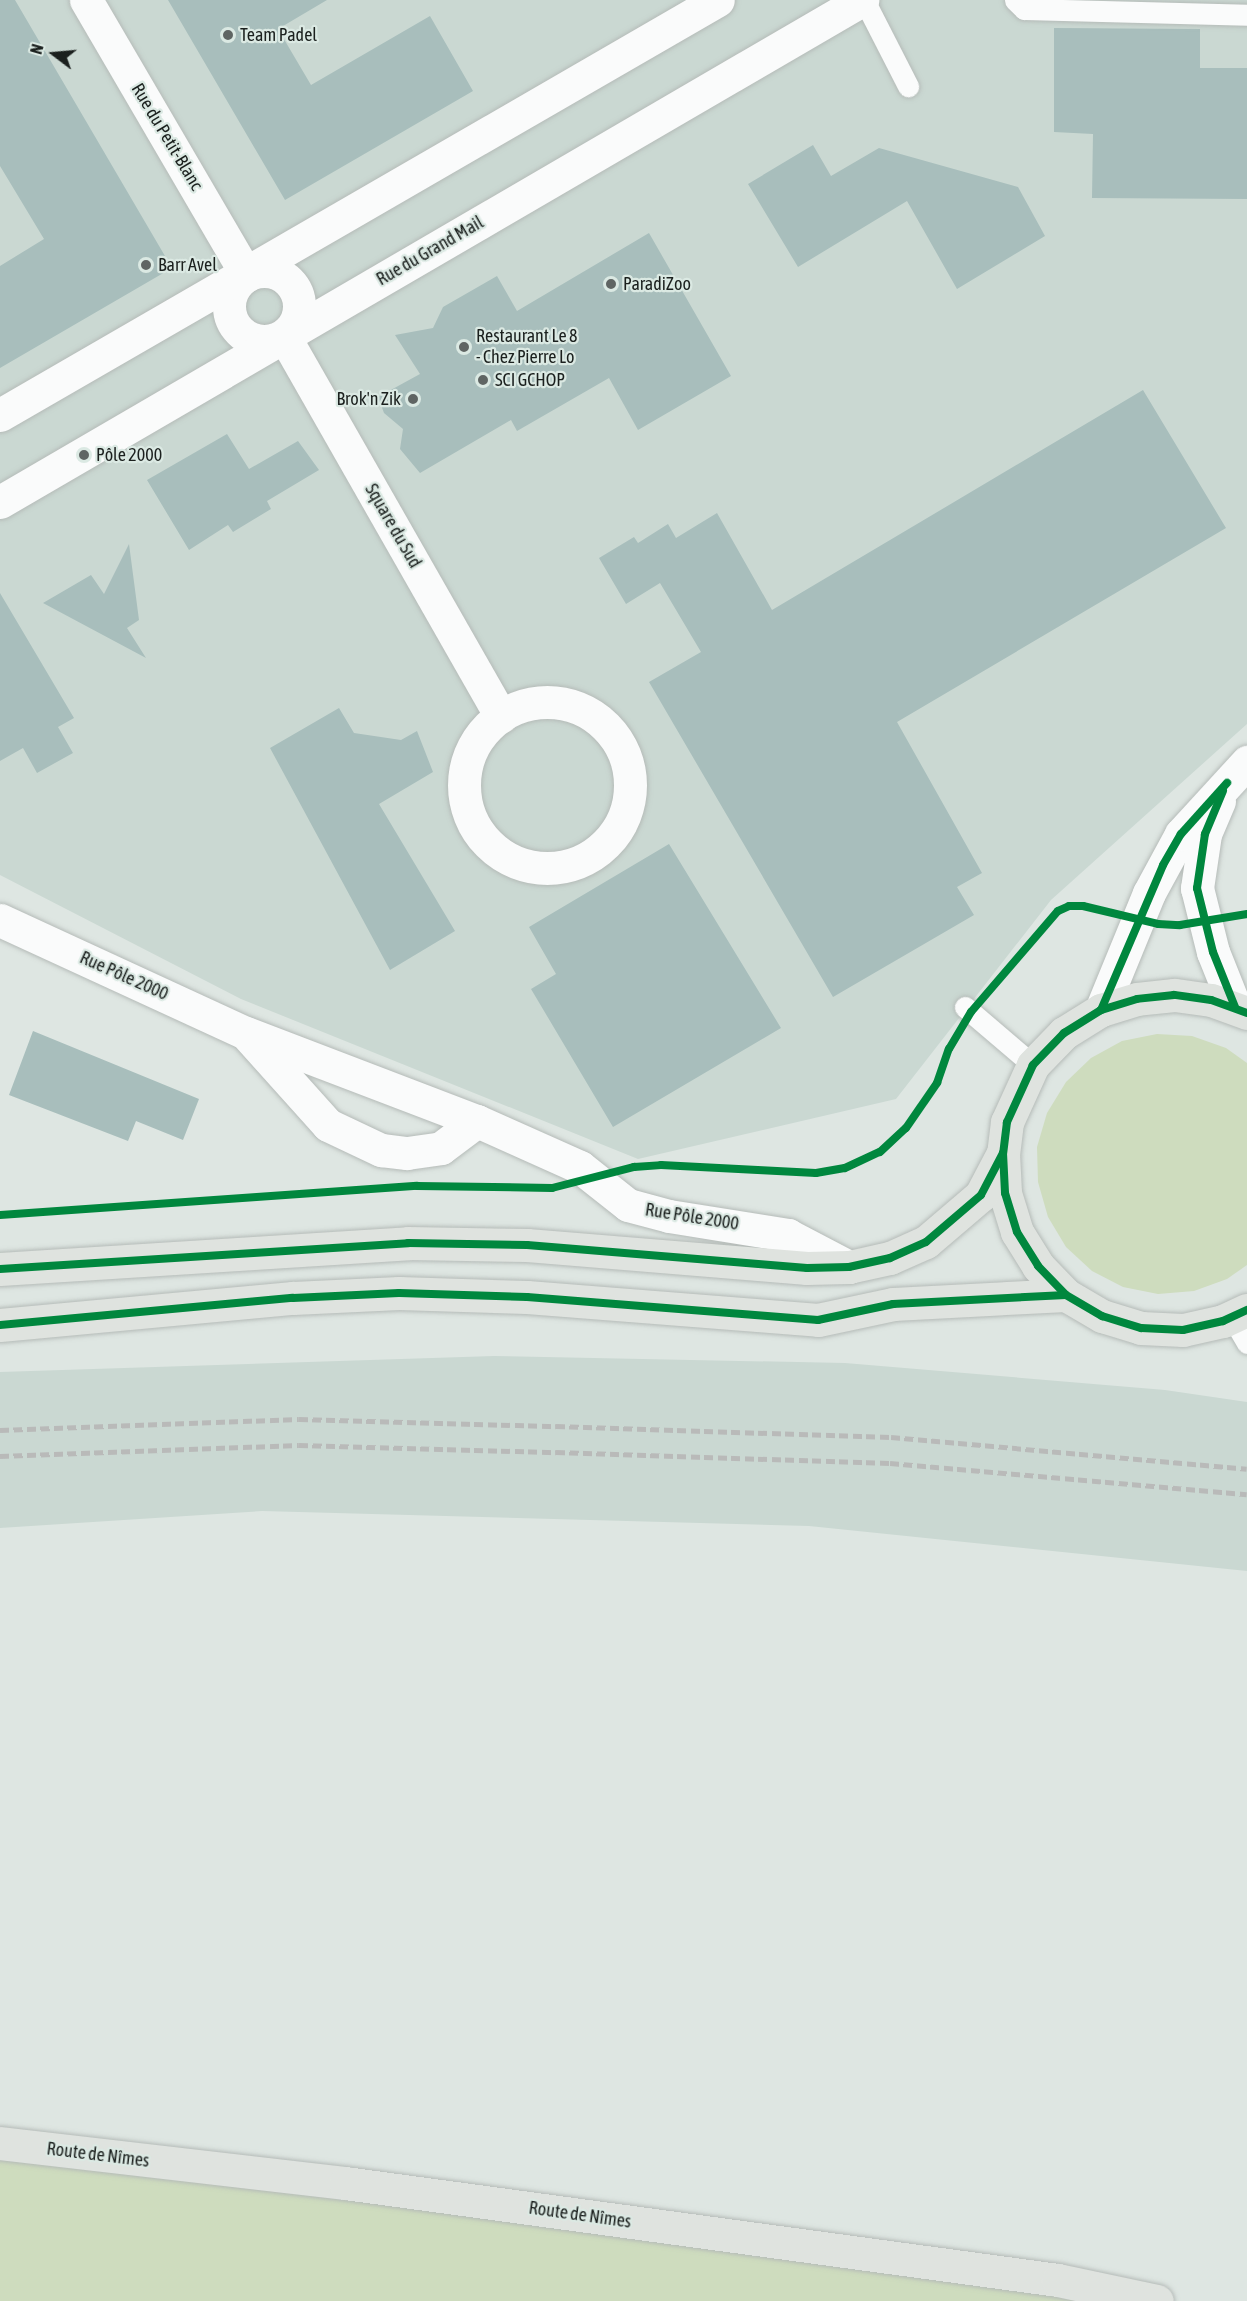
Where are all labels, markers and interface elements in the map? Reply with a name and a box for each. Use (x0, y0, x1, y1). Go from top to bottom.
north arrow (24, 24, 84, 84)
place label: Team Padel (240, 24, 317, 46)
marker: Team Padel (221, 28, 235, 42)
text: N (27, 42, 47, 56)
street label: Rue du Petit-Blanc (127, 80, 207, 194)
street label: Rue du Grand Mail (373, 212, 487, 290)
place label: Barr Avel (158, 254, 217, 276)
marker: Barr Avel (139, 258, 153, 272)
place label: ParadiZoo (623, 273, 691, 295)
marker: ParadiZoo (604, 277, 618, 291)
place label: Restaurant Le 8 - Chez Pierre Lo (476, 326, 578, 368)
marker: Restaurant Le 8 - Chez Pierre Lo (457, 340, 471, 354)
place label: SCI GCHOP (495, 369, 565, 391)
marker: SCI GCHOP (476, 373, 490, 387)
place label: Brok'n Zik (336, 388, 401, 410)
marker: Brok'n Zik (406, 392, 420, 406)
place label: Pôle 2000 (96, 444, 162, 466)
marker: Pôle 2000 (77, 448, 91, 462)
street label: Square du Sud (360, 480, 426, 572)
street label: Rue Pôle 2000 (76, 947, 172, 1005)
street label: Rue Pôle 2000 (644, 1199, 740, 1235)
street label: Route de Nîmes (45, 2138, 151, 2172)
street label: Route de Nîmes (527, 2197, 633, 2233)

